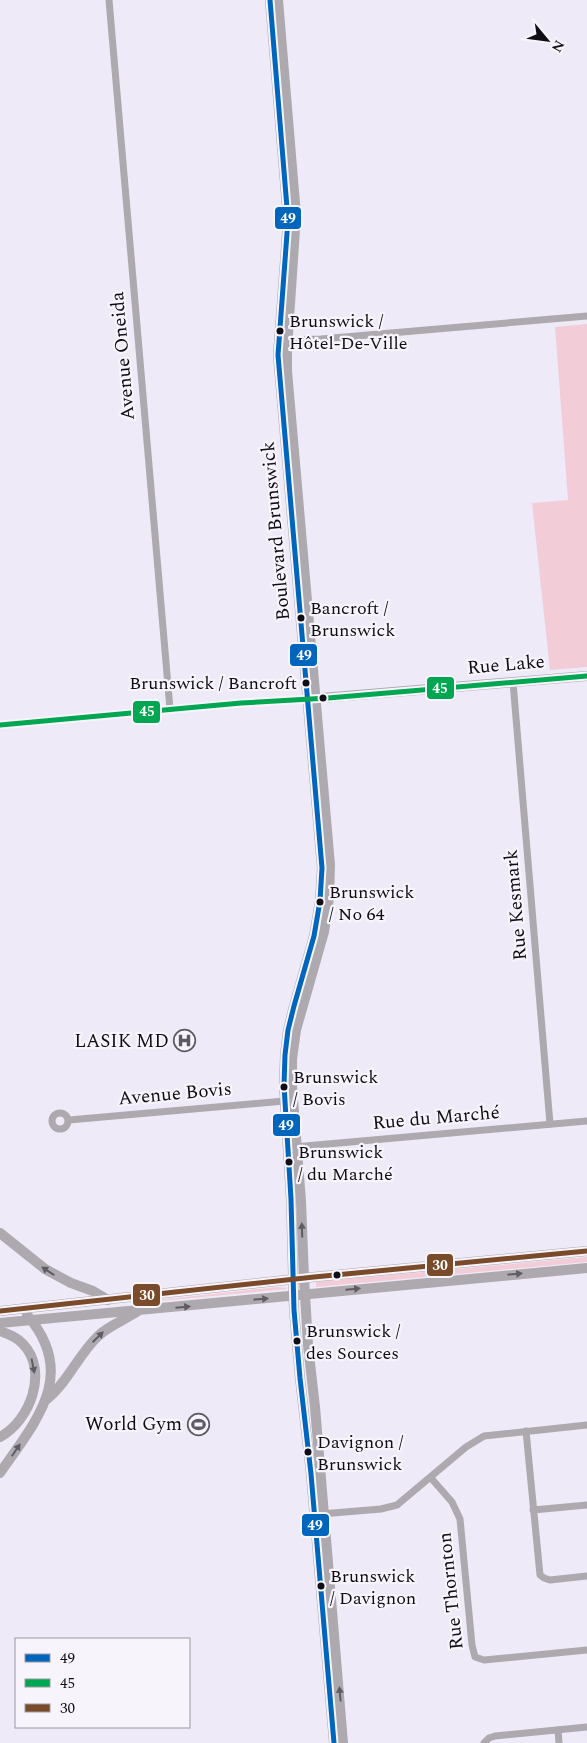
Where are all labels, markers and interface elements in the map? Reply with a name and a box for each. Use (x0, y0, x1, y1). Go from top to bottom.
north arrow (522, 15, 572, 65)
text: N (546, 36, 570, 56)
line badge: 49 (274, 206, 302, 230)
text: 49 (280, 208, 296, 229)
street label: Avenue Oneida (103, 290, 143, 421)
place label: Brunswick / Hôtel-De-Ville (289, 308, 408, 357)
marker: Brunswick / Hôtel-De-Ville (275, 326, 285, 336)
street label: Boulevard Brunswick (254, 440, 298, 622)
place label: Bancroft / Brunswick (310, 595, 395, 644)
marker: Bancroft / Brunswick (296, 613, 306, 623)
line badge: 49 (289, 643, 318, 667)
text: 49 (296, 645, 312, 666)
street label: Rue Lake (466, 647, 546, 683)
place label: Brunswick / Bancroft (129, 670, 297, 697)
line badge: 45 (426, 676, 455, 700)
marker: Brunswick / Bancroft (301, 678, 311, 688)
text: 45 (432, 678, 448, 699)
unlabelled marker (318, 693, 328, 703)
line badge: 45 (132, 700, 161, 724)
text: 45 (139, 701, 155, 722)
street label: Rue Kesmark (497, 848, 535, 962)
place label: Brunswick / No 64 (329, 879, 414, 928)
marker: Brunswick / No 64 (315, 897, 325, 907)
place label: LASIK MD (74, 1027, 169, 1056)
hospital icon: LASIK MD (173, 1029, 197, 1053)
place label: Brunswick / Bovis (293, 1064, 378, 1113)
street label: Avenue Bovis (117, 1075, 233, 1113)
marker: Brunswick / Bovis (279, 1082, 289, 1092)
street label: Rue du Marché (371, 1098, 501, 1138)
line badge: 49 (272, 1113, 301, 1137)
text: 49 (278, 1115, 294, 1136)
place label: Brunswick / du Marché (298, 1139, 393, 1188)
marker: Brunswick / du Marché (284, 1157, 294, 1167)
one-way arrow (298, 1221, 306, 1237)
line badge: 30 (426, 1253, 454, 1277)
text: 30 (432, 1255, 448, 1276)
one-way arrow (42, 1266, 55, 1276)
unlabelled marker (332, 1270, 342, 1280)
one-way arrow (507, 1270, 523, 1278)
line badge: 30 (132, 1283, 161, 1307)
text: 30 (139, 1285, 155, 1306)
one-way arrow (345, 1285, 361, 1293)
one-way arrow (253, 1295, 269, 1303)
one-way arrow (176, 1302, 192, 1310)
place label: Brunswick / des Sources (306, 1318, 401, 1367)
one-way arrow (91, 1331, 103, 1343)
marker: Brunswick / des Sources (292, 1336, 302, 1346)
one-way arrow (30, 1358, 38, 1374)
place label: World Gym (85, 1410, 182, 1439)
sports icon: World Gym (186, 1412, 210, 1436)
place label: Davignon / Brunswick (317, 1429, 404, 1478)
one-way arrow (11, 1444, 21, 1457)
marker: Davignon / Brunswick (303, 1447, 313, 1457)
line badge: 49 (301, 1513, 330, 1537)
text: 49 (307, 1515, 323, 1536)
street label: Rue Thornton (430, 1531, 472, 1651)
place label: Brunswick / Davignon (330, 1563, 416, 1612)
marker: Brunswick / Davignon (316, 1581, 326, 1591)
legend (15, 1638, 190, 1728)
text: 49 (60, 1647, 75, 1670)
text: 45 (60, 1672, 75, 1695)
one-way arrow (335, 1686, 343, 1702)
text: 30 (60, 1697, 75, 1720)

